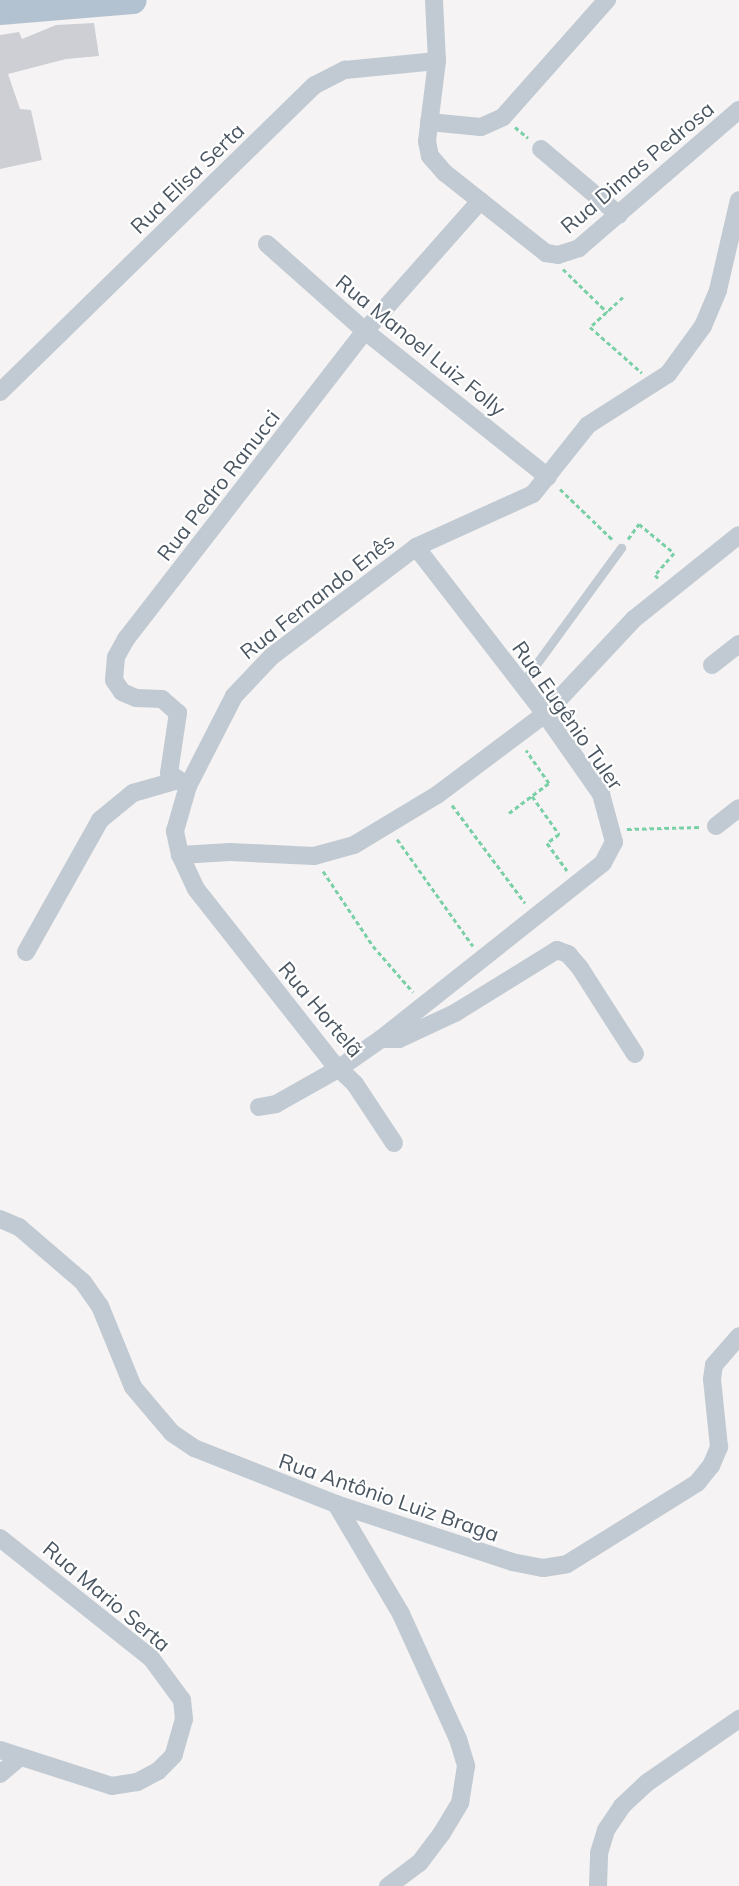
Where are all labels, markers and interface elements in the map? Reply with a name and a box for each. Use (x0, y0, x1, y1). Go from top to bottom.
street label: Rua Dimas Pedrosa (555, 96, 719, 238)
street label: Rua Elisa Serta (125, 117, 249, 239)
street label: Rua Manoel Luiz Folly (331, 269, 511, 421)
street label: Rua Pedro Ranucci (151, 405, 285, 565)
street label: Rua Fernando Enês (235, 528, 399, 664)
street label: Rua Eugênio Tuler (507, 636, 629, 794)
street label: Rua Hortelã (274, 956, 368, 1062)
street label: Rua Antônio Luiz Braga (276, 1448, 502, 1546)
street label: Rua Mario Serta (38, 1536, 176, 1656)

